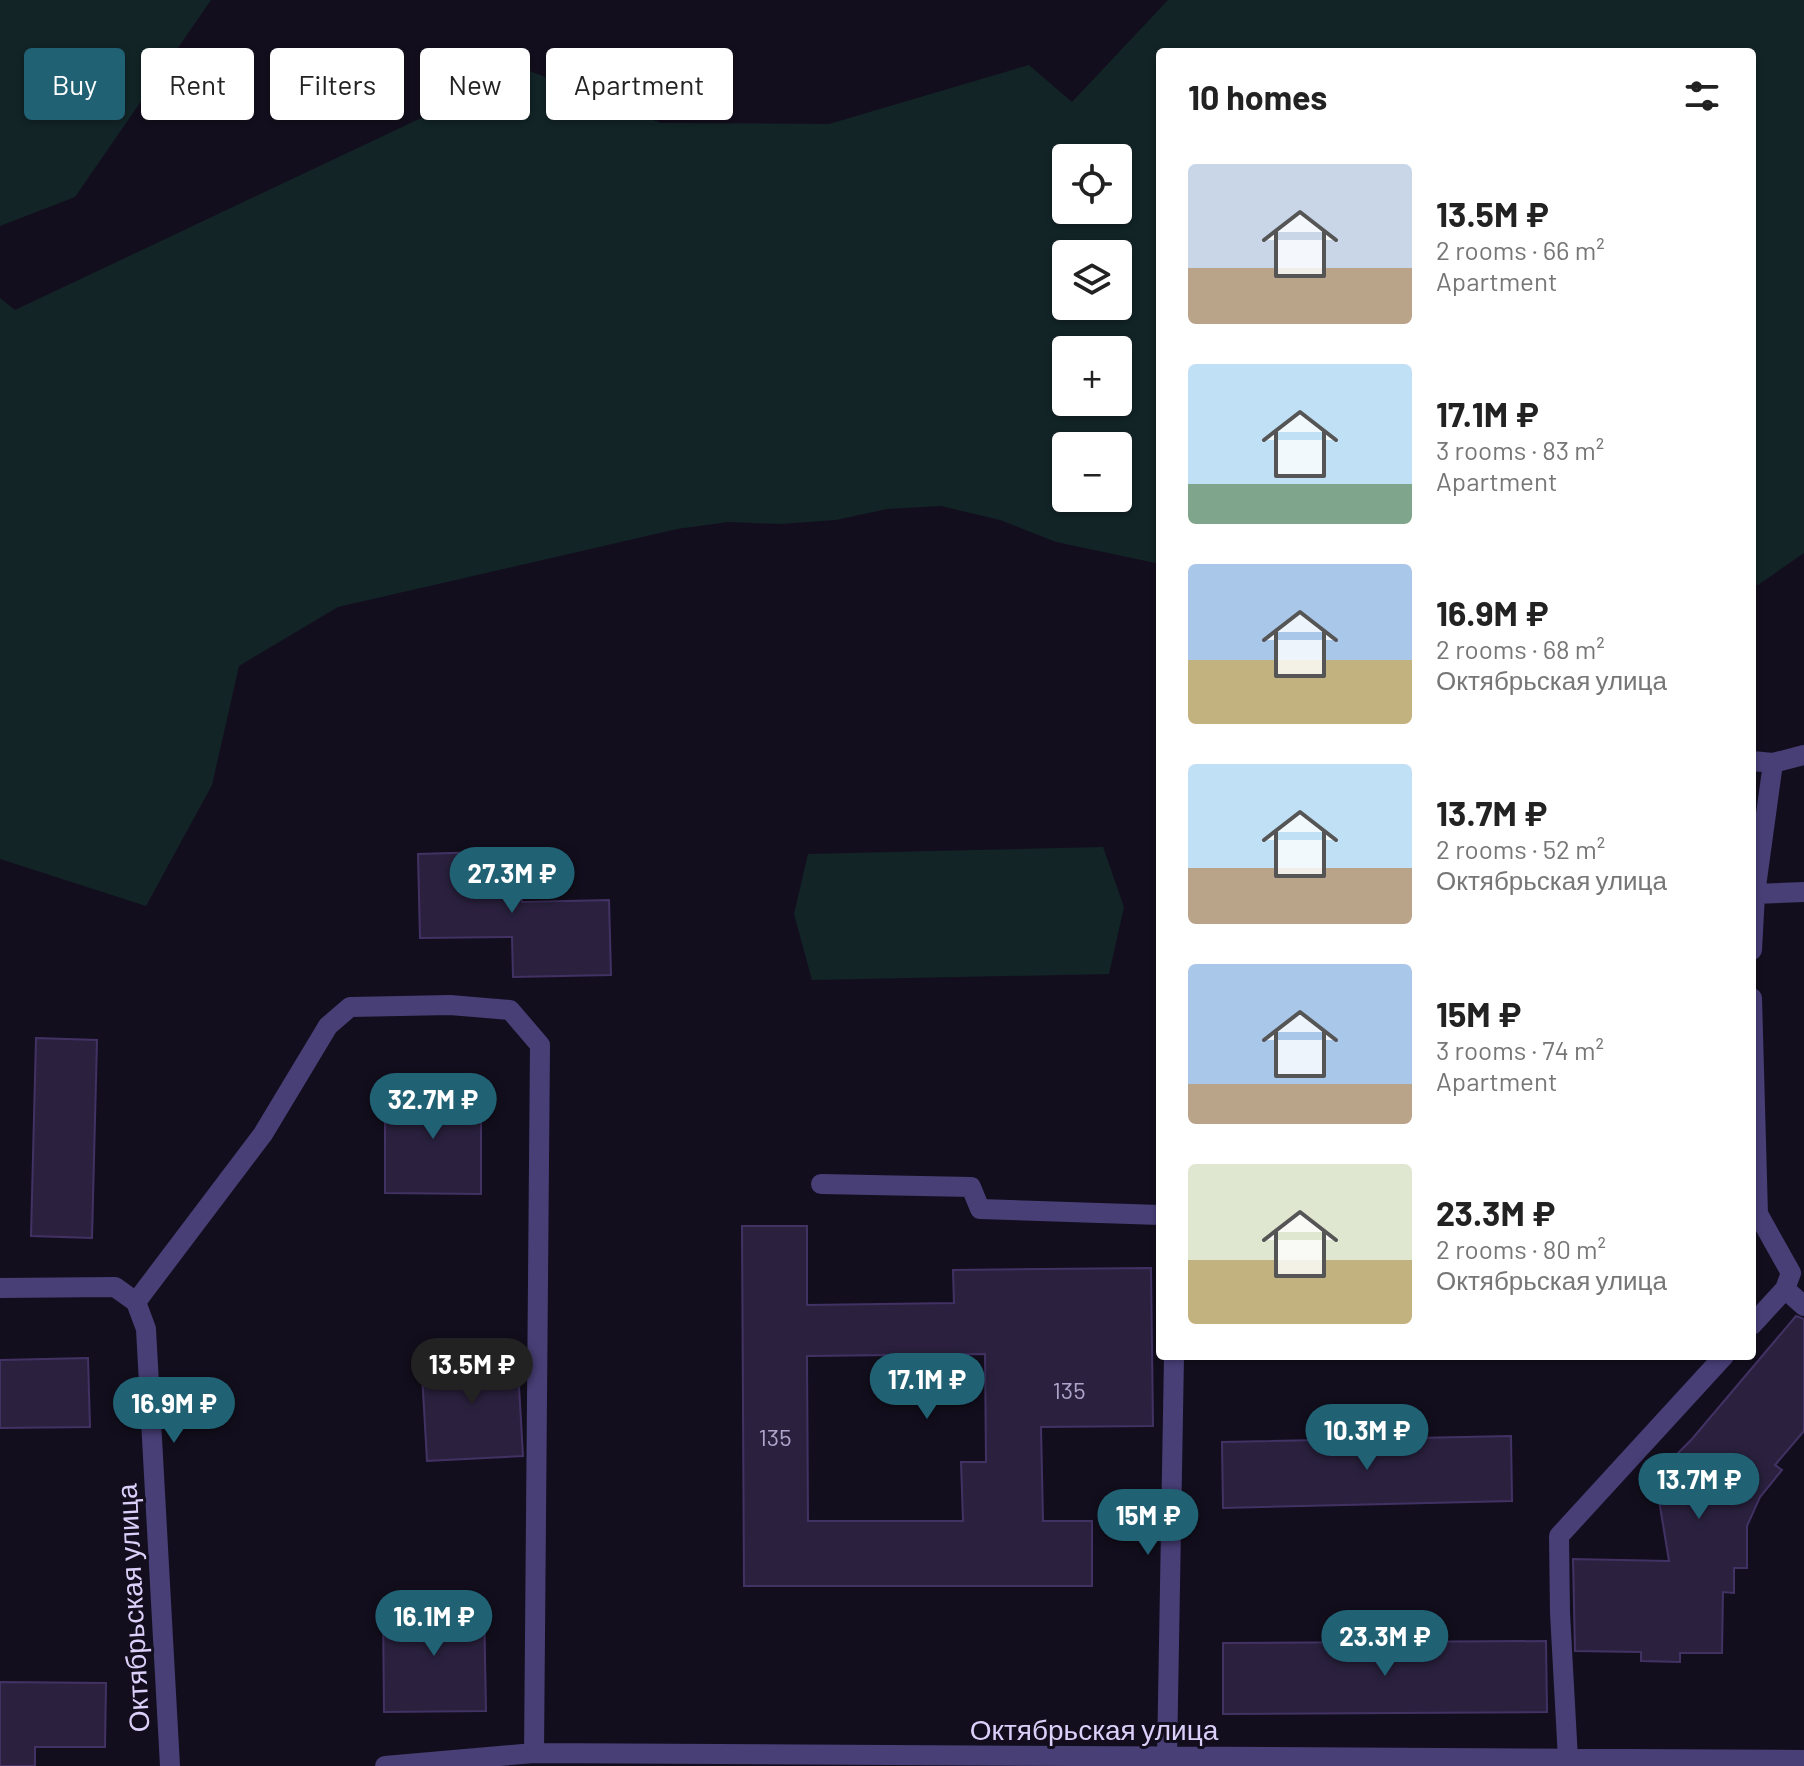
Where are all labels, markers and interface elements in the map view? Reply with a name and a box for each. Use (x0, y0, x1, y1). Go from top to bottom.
chip: Buy (24, 48, 125, 120)
chip: Rent (141, 48, 254, 120)
chip: Filters (270, 48, 404, 120)
chip: New (420, 48, 530, 120)
chip: Apartment (546, 48, 733, 120)
icon: filters (1680, 74, 1724, 118)
text: 10 homes (1188, 76, 1327, 117)
map controls (1052, 144, 1132, 512)
button: locate (1052, 144, 1132, 224)
text: 13.5M ₽ (1436, 193, 1549, 234)
icon: home (1252, 196, 1348, 292)
text: 2 rooms · 66 m² (1436, 234, 1605, 265)
button: layers (1052, 240, 1132, 320)
text: Apartment (1436, 265, 1557, 296)
button: + (1052, 336, 1132, 416)
text: 17.1M ₽ (1436, 393, 1539, 434)
icon: home (1252, 396, 1348, 492)
button: − (1052, 432, 1132, 512)
text: 3 rooms · 83 m² (1436, 434, 1604, 465)
text: Apartment (1436, 465, 1557, 496)
text: 16.9M ₽ (1436, 592, 1548, 633)
icon: home (1252, 596, 1348, 692)
text: 2 rooms · 68 m² (1436, 633, 1605, 664)
text: Октябрьская улица (1436, 664, 1667, 695)
text: 13.7M ₽ (1436, 792, 1547, 833)
icon: home (1252, 796, 1348, 892)
text: 2 rooms · 52 m² (1436, 833, 1605, 864)
pin: 27.3M ₽ (438, 847, 586, 915)
text: 27.3M ₽ (468, 857, 556, 888)
text: Октябрьская улица (1436, 864, 1667, 895)
text: 15M ₽ (1436, 993, 1521, 1034)
icon: home (1252, 996, 1348, 1092)
text: 3 rooms · 74 m² (1436, 1034, 1604, 1065)
text: Apartment (1436, 1065, 1557, 1096)
pin: 32.7M ₽ (359, 1073, 507, 1141)
text: 32.7M ₽ (388, 1083, 478, 1114)
text: 23.3M ₽ (1436, 1192, 1555, 1233)
icon: home (1252, 1196, 1348, 1292)
text: 2 rooms · 80 m² (1436, 1233, 1606, 1264)
text: Октябрьская улица (1436, 1264, 1667, 1295)
pin: 13.5M ₽ (398, 1338, 546, 1406)
text: 13.5M ₽ (429, 1348, 515, 1379)
pin: 17.1M ₽ (853, 1353, 1001, 1421)
text: 17.1M ₽ (888, 1363, 966, 1394)
house number: 135 (1052, 1375, 1086, 1404)
pin: 16.9M ₽ (100, 1377, 248, 1445)
text: 16.9M ₽ (131, 1387, 217, 1418)
pin: 10.3M ₽ (1293, 1404, 1441, 1472)
text: 10.3M ₽ (1323, 1414, 1411, 1445)
house number: 135 (758, 1422, 792, 1451)
pin: 13.7M ₽ (1625, 1453, 1773, 1521)
text: 13.7M ₽ (1656, 1463, 1742, 1494)
street label: Октябрьская улица (108, 1483, 155, 1733)
pin: 15M ₽ (1092, 1489, 1204, 1557)
text: 15M ₽ (1115, 1499, 1181, 1530)
pin: 16.1M ₽ (360, 1590, 508, 1658)
text: 16.1M ₽ (393, 1600, 475, 1631)
pin: 23.3M ₽ (1311, 1610, 1459, 1678)
text: 23.3M ₽ (1339, 1620, 1431, 1651)
street label: Октябрьская улица (970, 1712, 1219, 1746)

